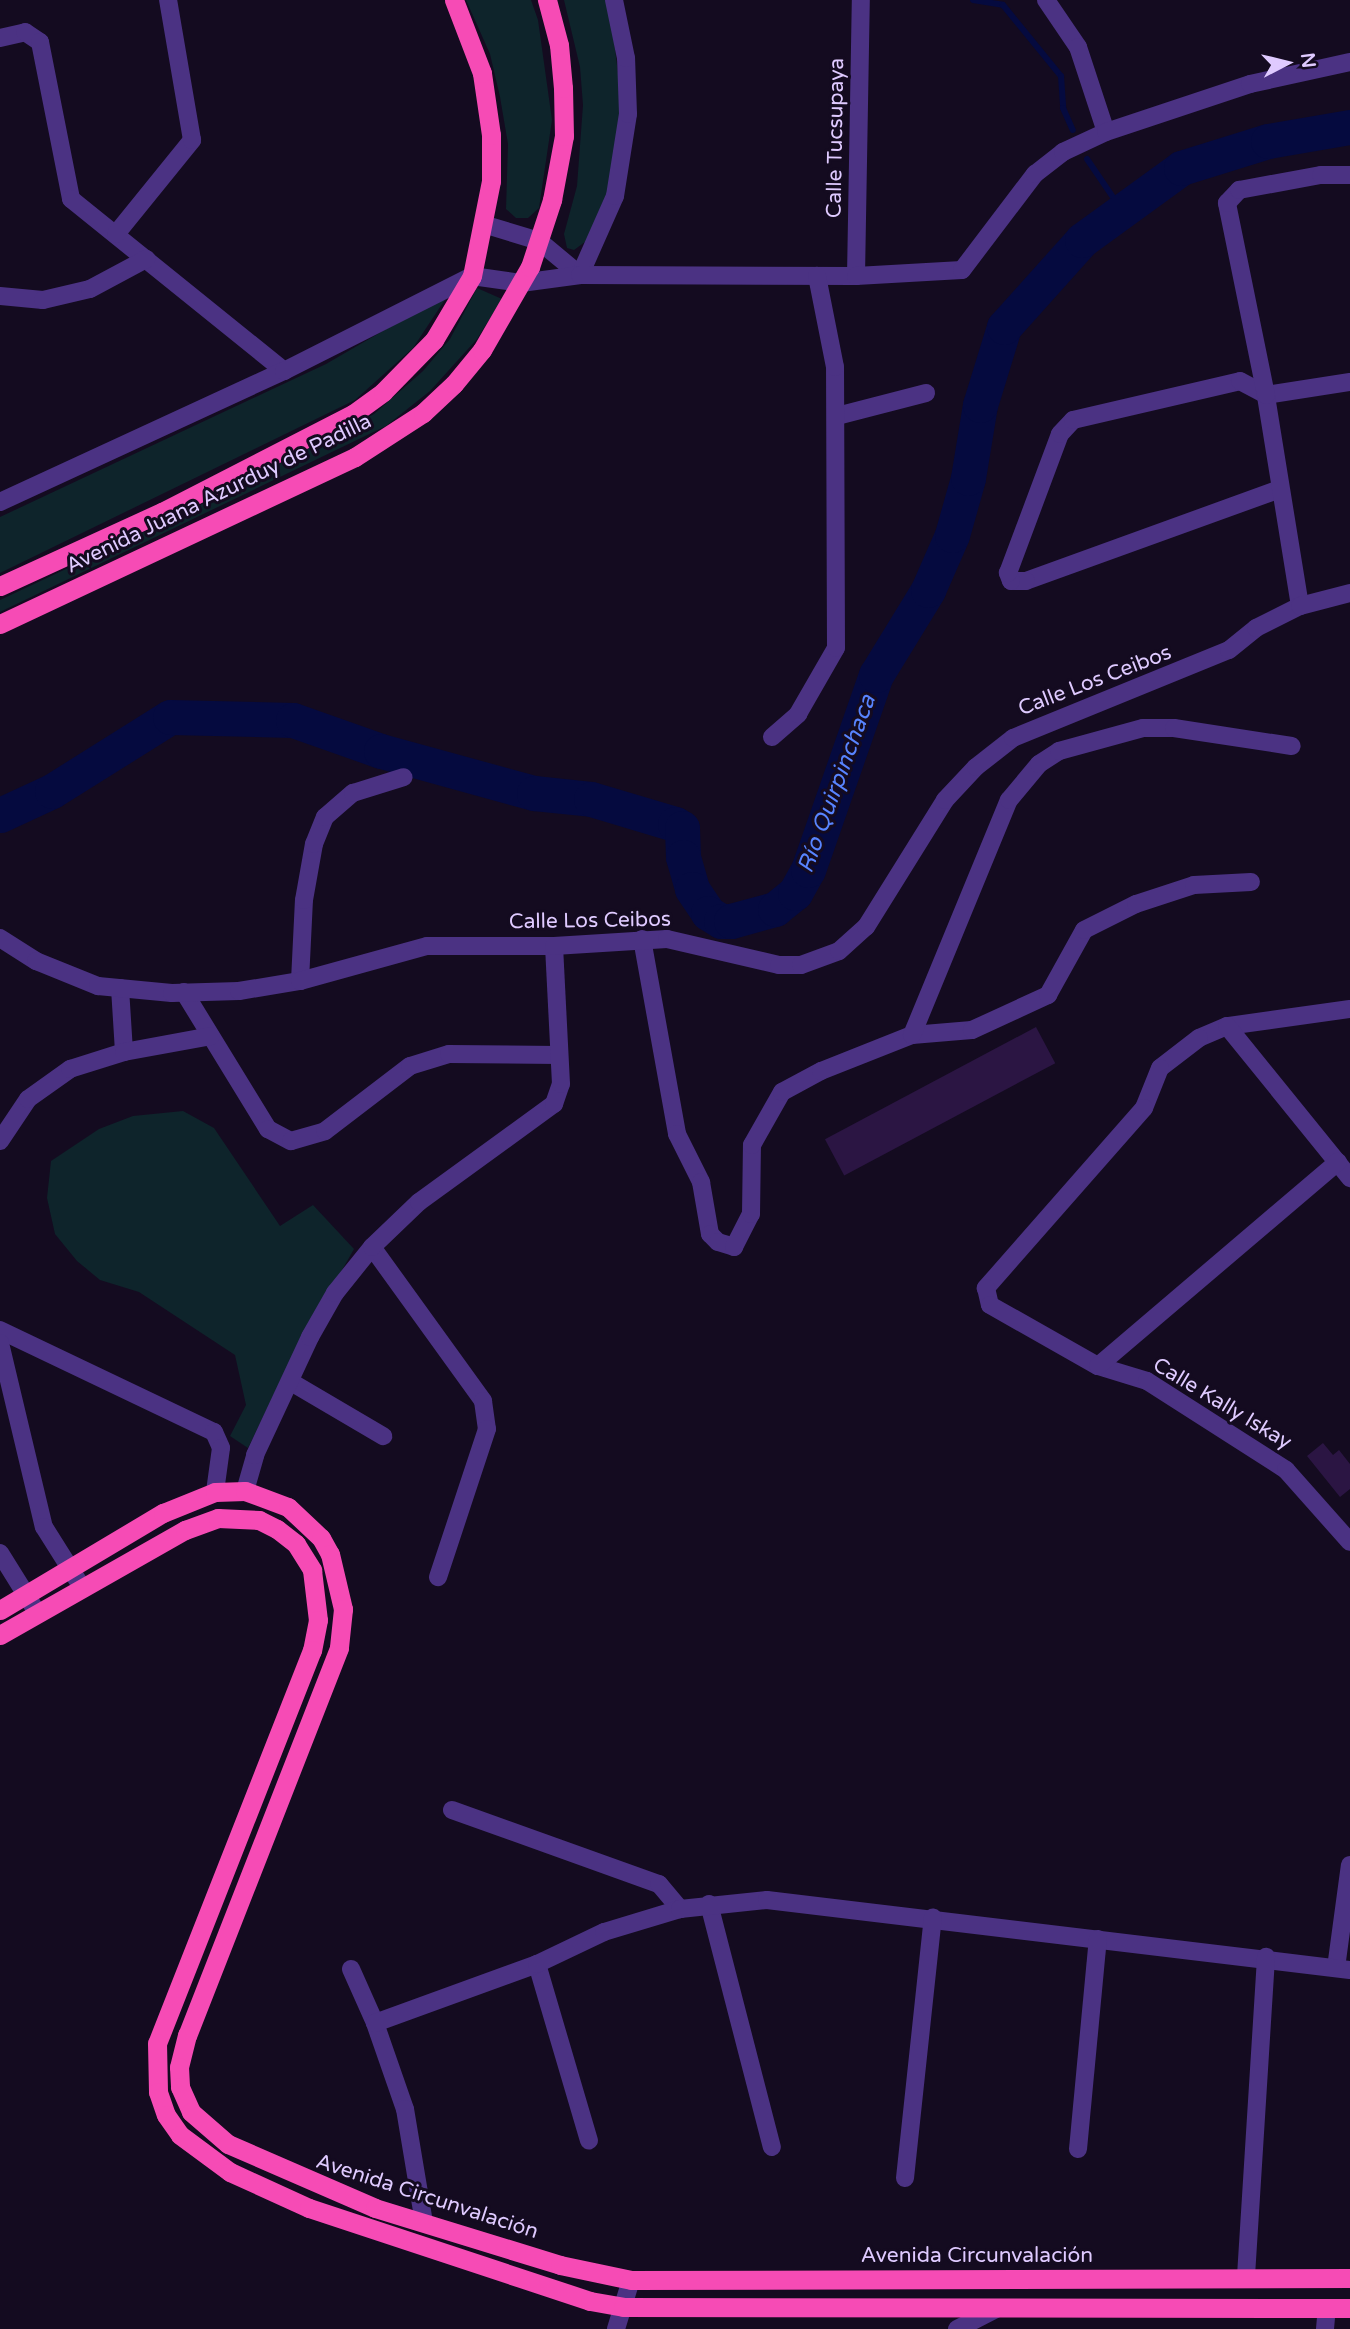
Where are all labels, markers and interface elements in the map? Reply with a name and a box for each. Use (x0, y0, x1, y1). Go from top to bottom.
north arrow (1252, 28, 1322, 98)
text: N (1296, 52, 1320, 69)
street label: Calle Tucsupaya (822, 58, 850, 218)
street label: Avenida Juana Azurduy de Padilla (62, 409, 376, 579)
street label: Calle Los Ceibos (1015, 640, 1175, 722)
water label: Río Quirpinchaca (792, 691, 882, 877)
street label: Calle Los Ceibos (509, 907, 671, 935)
street label: Calle Kally Iskay (1148, 1353, 1296, 1455)
street label: Avenida Circunvalación (313, 2149, 541, 2245)
street label: Avenida Circunvalación (861, 2243, 1093, 2269)

